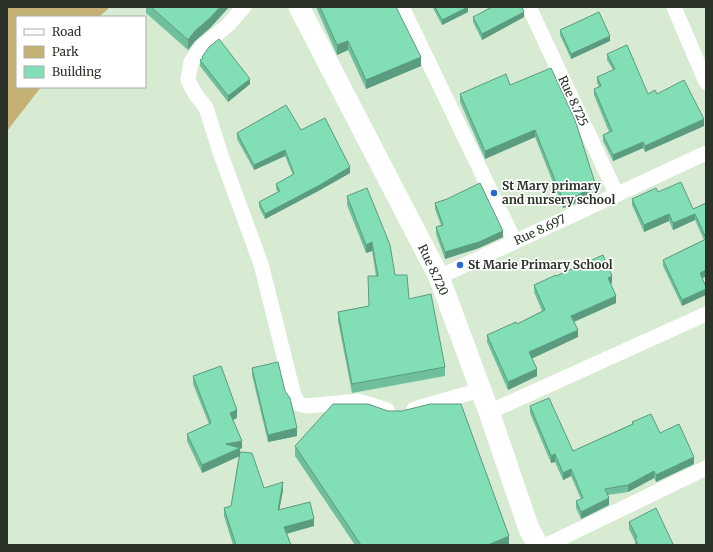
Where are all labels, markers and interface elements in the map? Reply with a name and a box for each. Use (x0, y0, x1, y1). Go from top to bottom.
legend (16, 16, 146, 88)
text: Road (52, 24, 81, 39)
text: Park (52, 44, 79, 59)
text: Building (52, 64, 102, 79)
street label: Rue 8.725 (555, 73, 592, 129)
place label: St Mary primary and nursery school (502, 178, 615, 207)
marker: St Mary primary and nursery school (489, 188, 499, 198)
street label: Rue 8.697 (512, 211, 568, 248)
street label: Rue 8.720 (415, 242, 452, 298)
place label: St Marie Primary School (468, 257, 613, 272)
marker: St Marie Primary School (455, 260, 465, 270)

